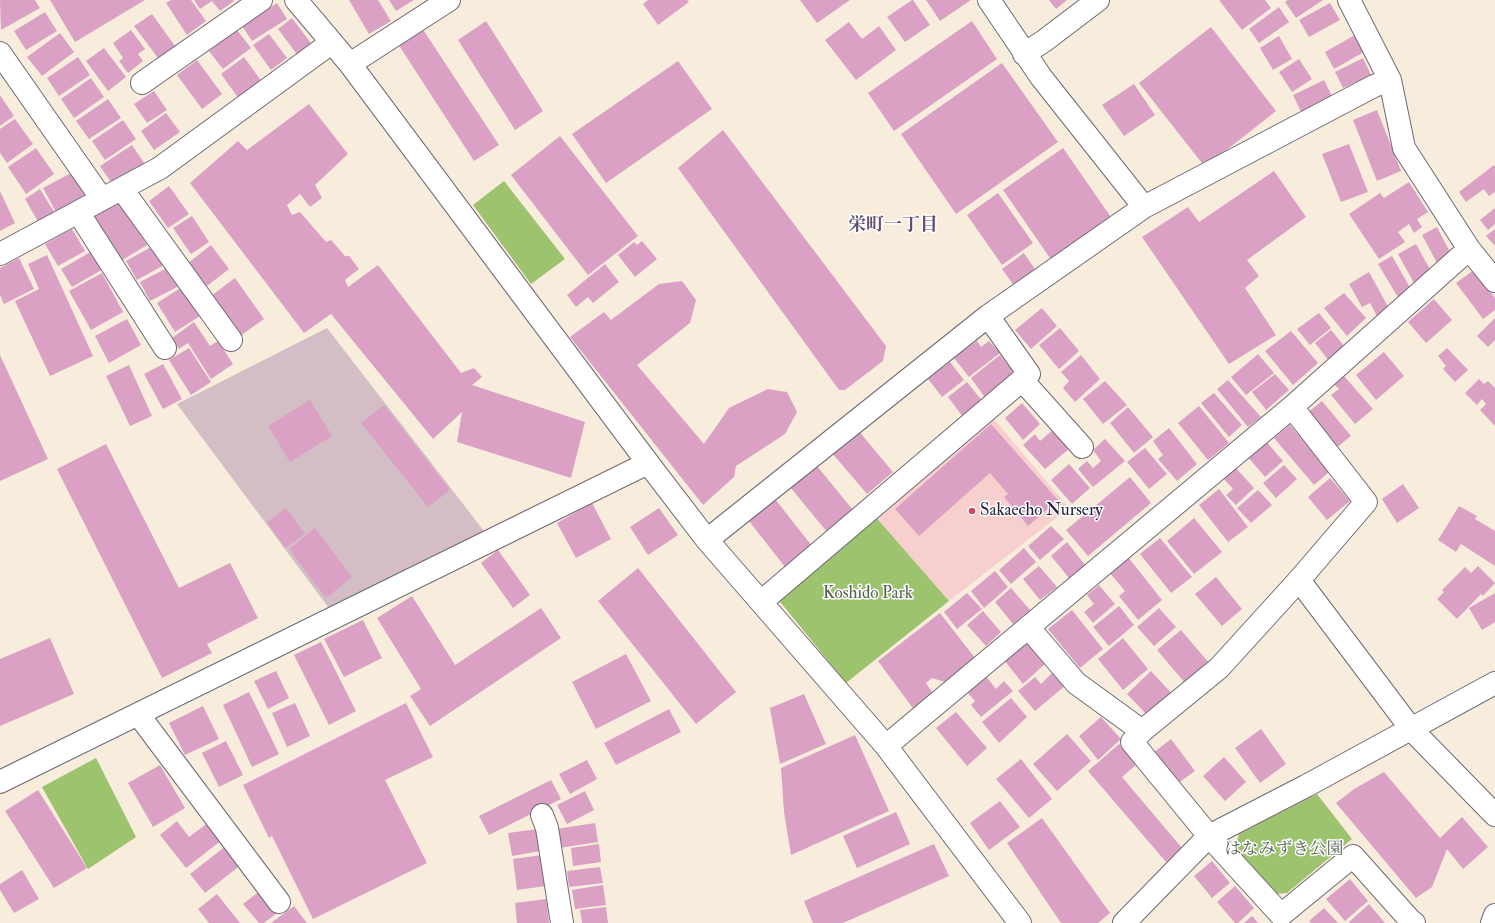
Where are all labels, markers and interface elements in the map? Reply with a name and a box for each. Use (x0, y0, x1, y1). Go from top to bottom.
district label: 栄町一丁目 (848, 215, 938, 237)
place label: Sakaecho Nursery (980, 501, 1103, 521)
marker: Sakaecho Nursery (967, 506, 977, 516)
park label: Koshido Park (823, 584, 913, 604)
park label: はなみずき公園 (1225, 840, 1343, 860)

